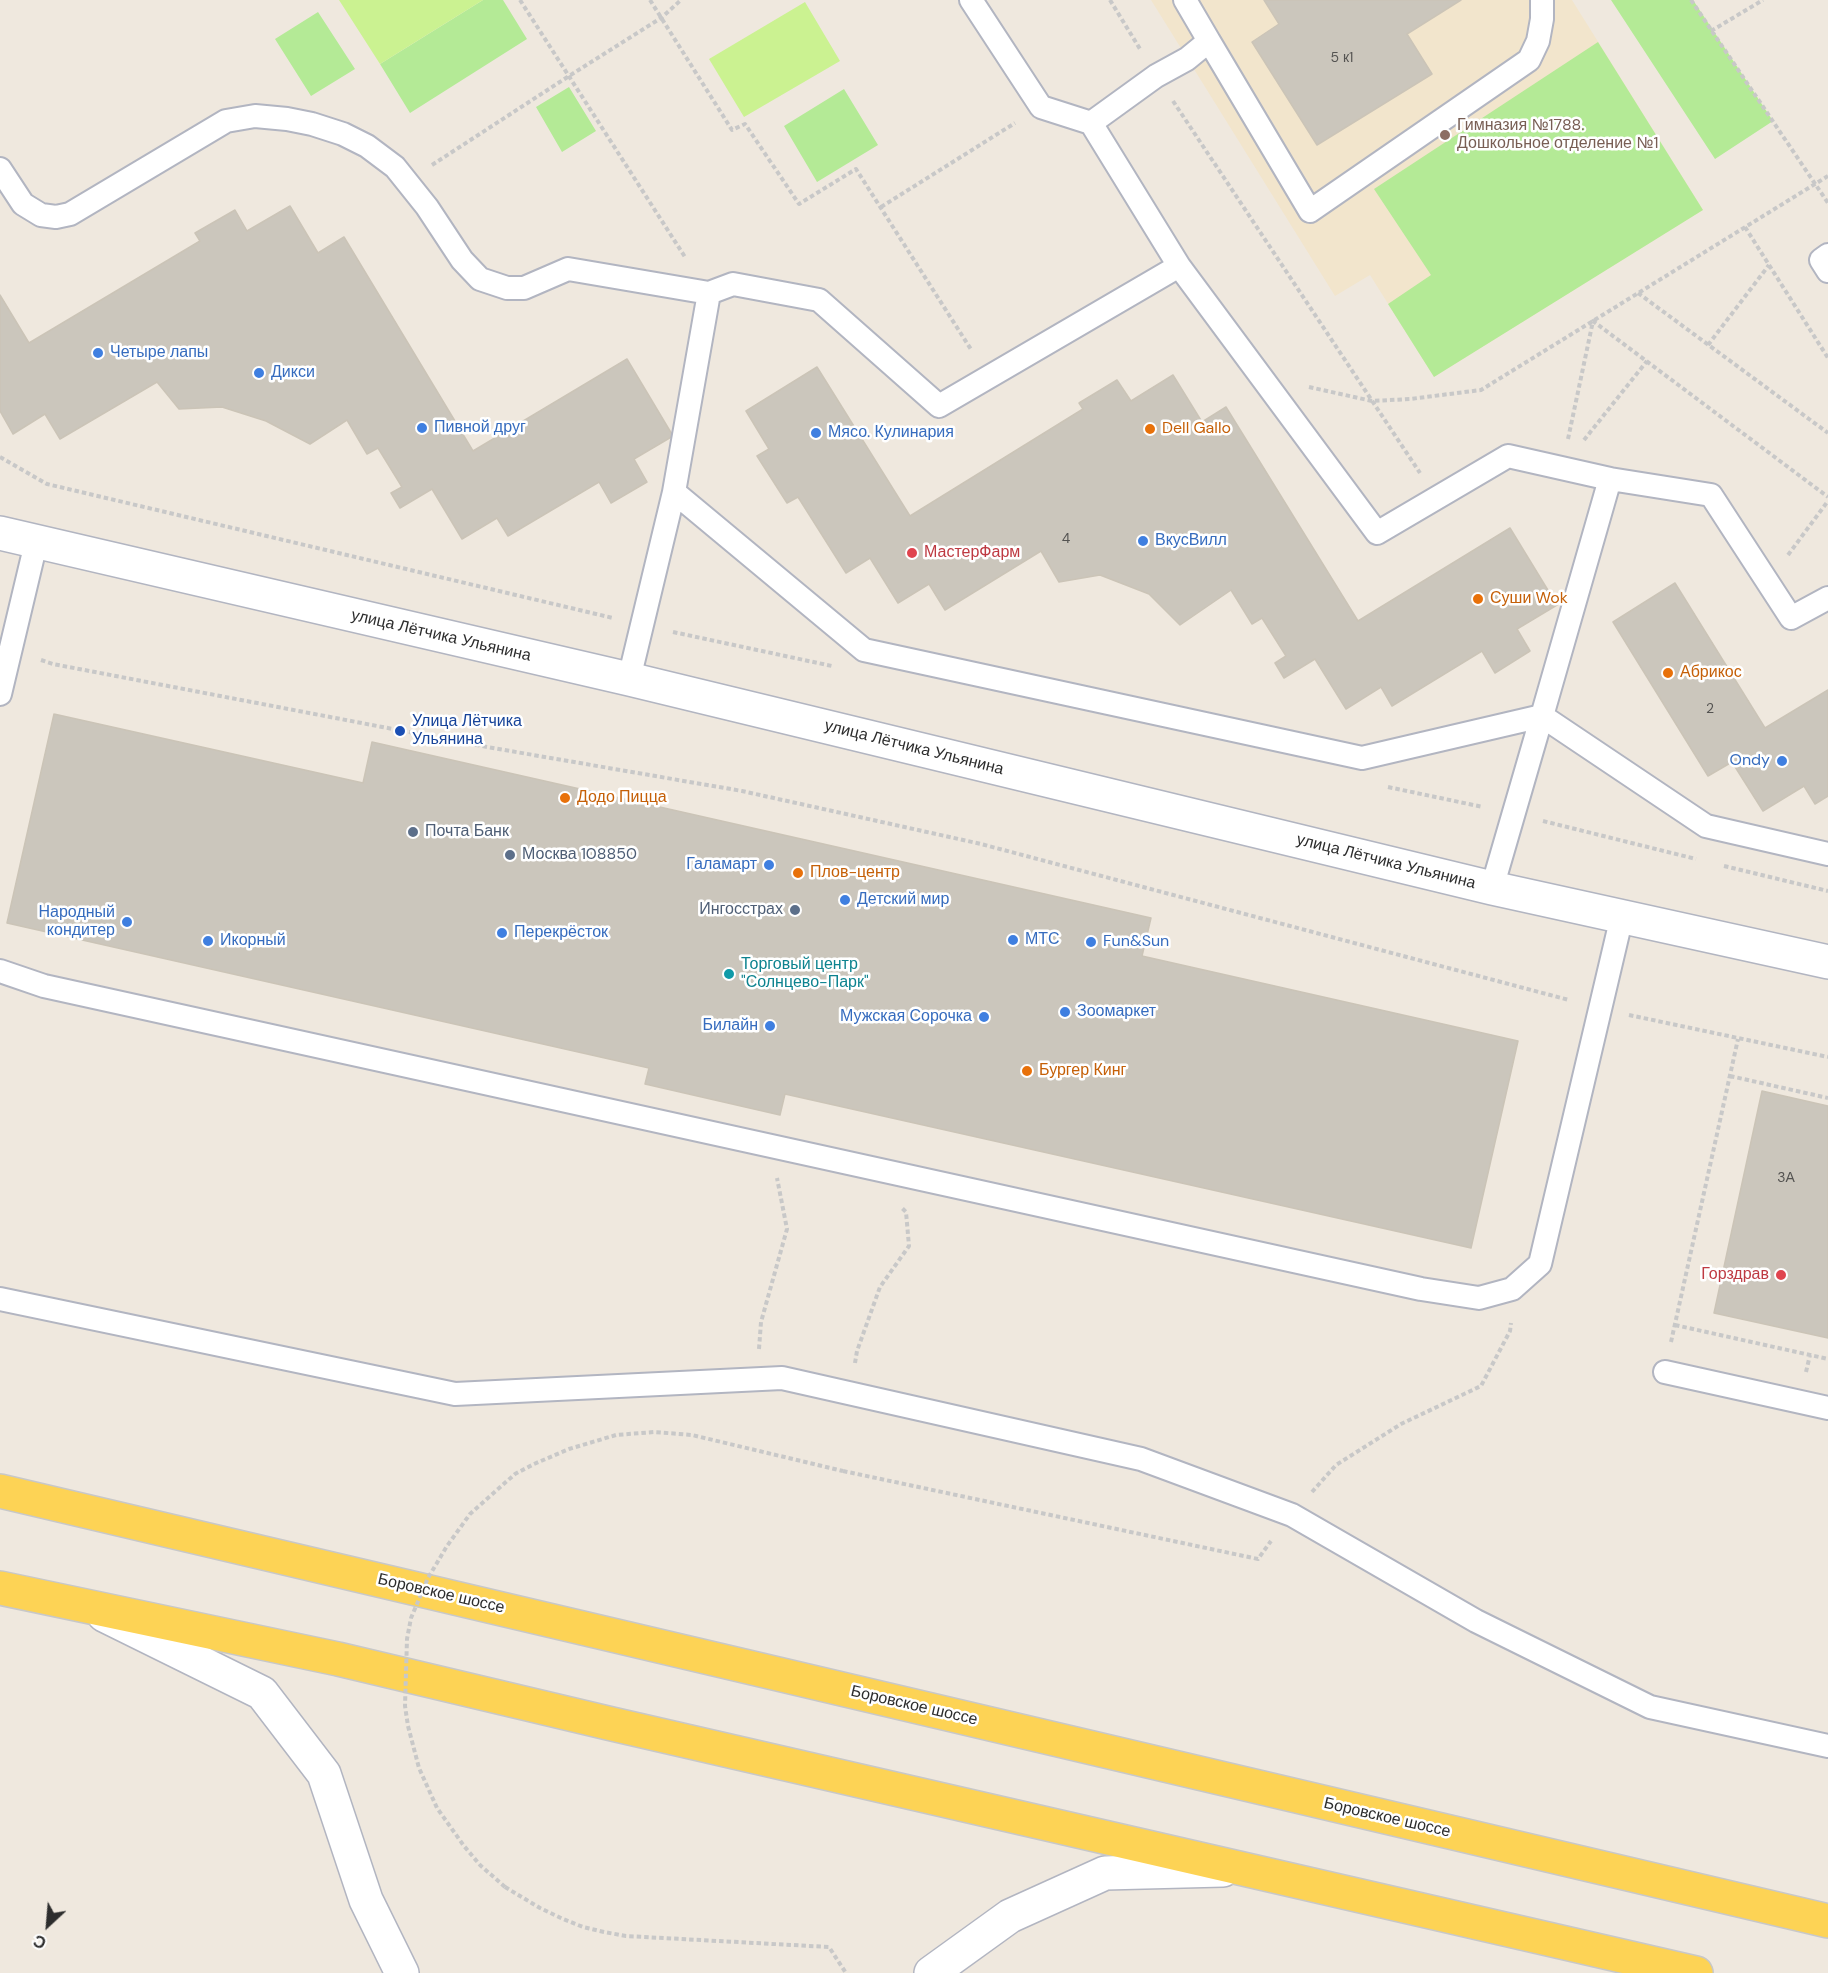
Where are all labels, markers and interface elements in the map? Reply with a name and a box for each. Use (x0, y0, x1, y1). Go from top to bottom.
house number: 5 к1 (1331, 50, 1353, 66)
place label: Гимназия №1788. Дошкольное отделение №1 (1457, 116, 1658, 154)
marker: Гимназия №1788. Дошкольное отделение №1 (1438, 128, 1452, 142)
place label: Четыре лапы (110, 343, 208, 363)
marker: Четыре лапы (91, 346, 105, 360)
place label: Дикси (271, 363, 315, 383)
marker: Дикси (252, 366, 266, 380)
place label: Пивной друг (434, 418, 526, 438)
place label: Dell Gallo (1162, 419, 1231, 439)
marker: Пивной друг (415, 421, 429, 435)
marker: Dell Gallo (1143, 422, 1157, 436)
place label: Мясо. Кулинария (828, 423, 954, 443)
marker: Мясо. Кулинария (809, 426, 823, 440)
house number: 4 (1062, 531, 1070, 547)
place label: ВкусВилл (1155, 531, 1227, 551)
marker: ВкусВилл (1136, 534, 1150, 548)
place label: МастерФарм (924, 543, 1020, 563)
marker: МастерФарм (905, 546, 919, 560)
place label: Суши Wok (1490, 589, 1568, 609)
marker: Суши Wok (1471, 592, 1485, 606)
street label: улица Лётчика Ульянина (349, 606, 533, 666)
place label: Абрикос (1680, 663, 1742, 683)
marker: Абрикос (1661, 666, 1675, 680)
house number: 2 (1706, 701, 1714, 717)
place label: Улица Лётчика Ульянина (412, 712, 522, 750)
street label: улица Лётчика Ульянина (823, 716, 1005, 780)
marker: Улица Лётчика Ульянина (393, 724, 407, 738)
place label: Ondy (1730, 751, 1770, 771)
marker: Ondy (1775, 754, 1789, 768)
place label: Додо Пицца (577, 788, 667, 808)
marker: Додо Пицца (558, 791, 572, 805)
place label: Почта Банк (425, 822, 509, 842)
marker: Почта Банк (406, 825, 420, 839)
street label: улица Лётчика Ульянина (1295, 830, 1477, 894)
place label: Москва 108850 (522, 845, 637, 865)
marker: Москва 108850 (503, 848, 517, 862)
place label: Галамарт (686, 855, 757, 875)
marker: Галамарт (762, 858, 776, 872)
place label: Плов-центр (810, 863, 900, 883)
marker: Плов-центр (791, 866, 805, 880)
place label: Детский мир (857, 890, 949, 910)
marker: Детский мир (838, 893, 852, 907)
place label: Ингосстрах (699, 900, 783, 920)
place label: Народный кондитер (38, 903, 115, 941)
marker: Ингосстрах (788, 903, 802, 917)
marker: Народный кондитер (120, 915, 134, 929)
place label: Перекрёсток (514, 923, 608, 943)
marker: Перекрёсток (495, 926, 509, 940)
place label: МТС (1025, 930, 1060, 950)
place label: Икорный (220, 931, 286, 951)
place label: Fun&Sun (1103, 932, 1169, 952)
marker: МТС (1006, 933, 1020, 947)
marker: Икорный (201, 934, 215, 948)
marker: Fun&Sun (1084, 935, 1098, 949)
place label: Торговый центр "Солнцево-Парк" (741, 955, 869, 993)
marker: Торговый центр "Солнцево-Парк" (722, 967, 736, 981)
place label: Зоомаркет (1077, 1002, 1156, 1022)
marker: Зоомаркет (1058, 1005, 1072, 1019)
place label: Мужская Сорочка (840, 1007, 972, 1027)
marker: Мужская Сорочка (977, 1010, 991, 1024)
place label: Билайн (703, 1016, 758, 1036)
marker: Билайн (763, 1019, 777, 1033)
place label: Бургер Кинг (1039, 1061, 1126, 1081)
marker: Бургер Кинг (1020, 1064, 1034, 1078)
house number: 3А (1777, 1170, 1795, 1186)
place label: Горздрав (1701, 1265, 1769, 1285)
marker: Горздрав (1774, 1268, 1788, 1282)
street label: Боровское шоссе (376, 1570, 506, 1618)
street label: Боровское шоссе (849, 1682, 979, 1730)
street label: Боровское шоссе (1322, 1794, 1452, 1842)
north arrow (18, 1895, 78, 1955)
text: С (30, 1930, 50, 1954)

